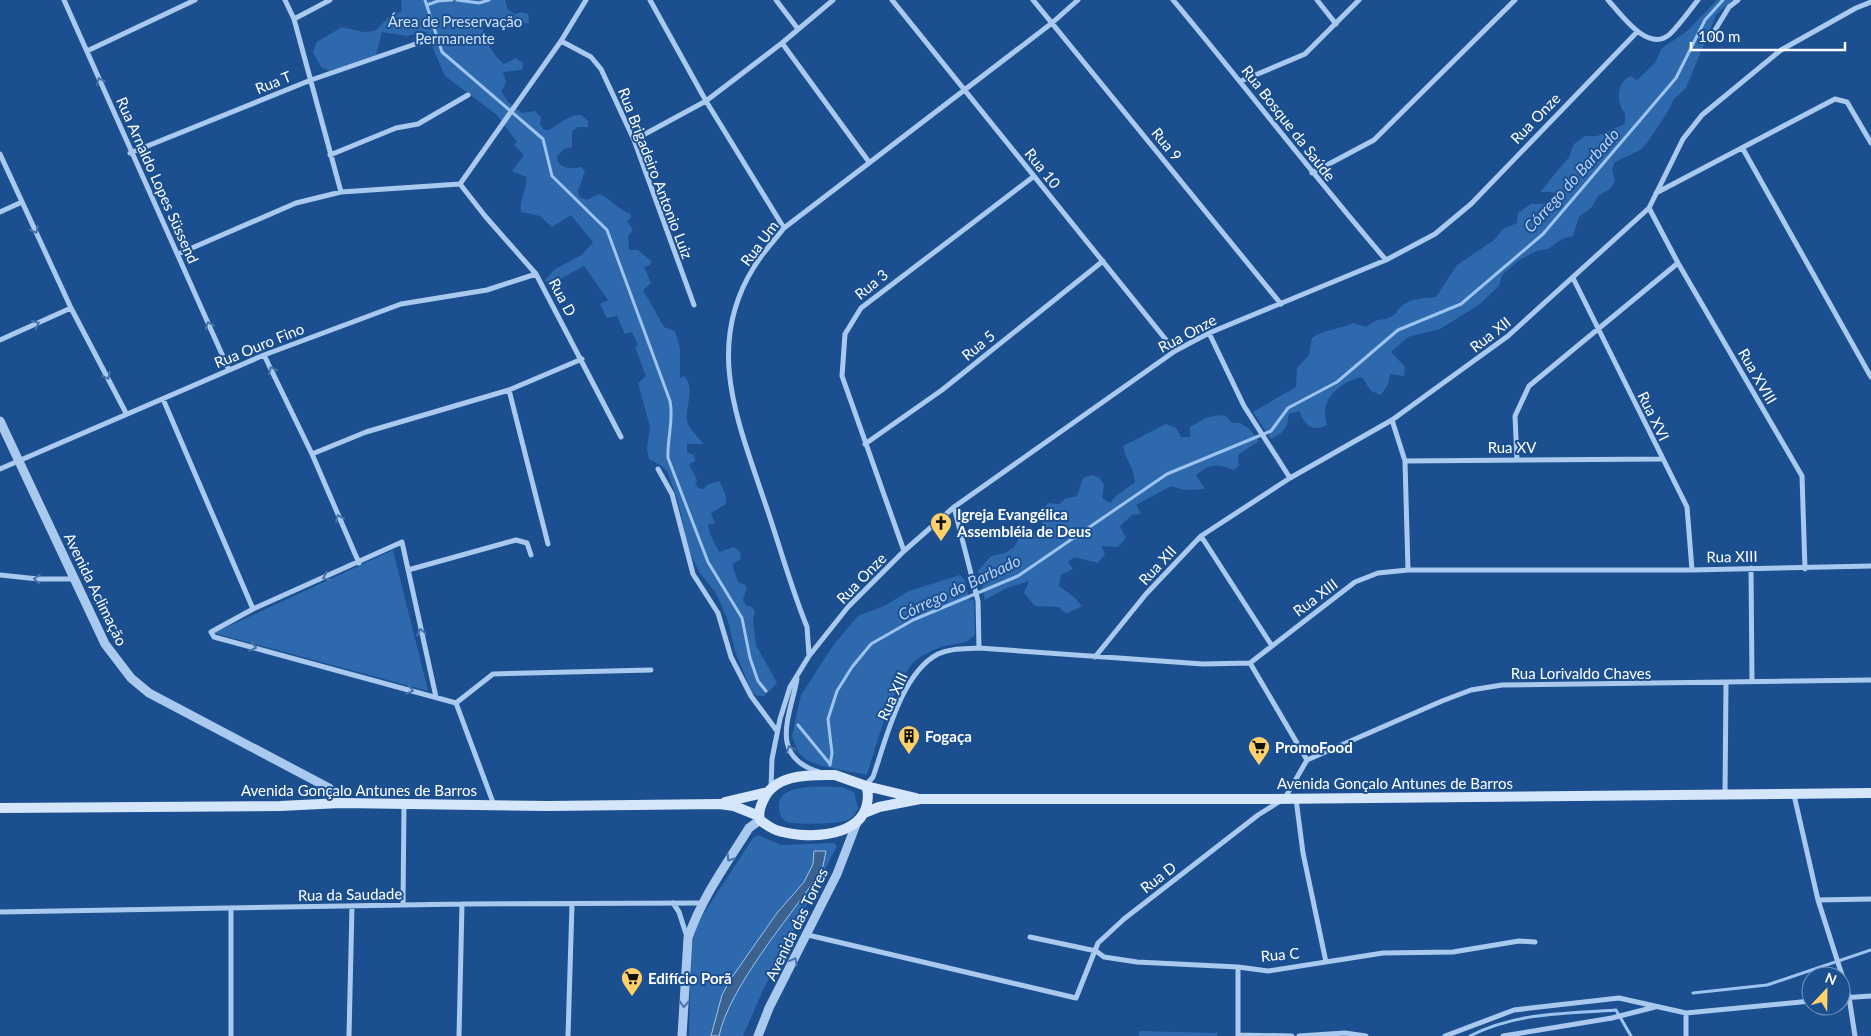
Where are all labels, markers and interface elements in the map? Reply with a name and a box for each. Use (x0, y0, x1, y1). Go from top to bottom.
park label: Área de Preservação Permanente (388, 12, 522, 47)
scale bar (1691, 20, 1845, 52)
text: 100 m (1698, 27, 1740, 45)
street label: Rua Bosque da Saúde (1238, 62, 1340, 184)
street label: Rua T (252, 67, 294, 97)
one-way arrow (95, 77, 106, 86)
street label: Rua Brigadeiro Antonio Luiz (615, 85, 697, 261)
street label: Rua Onze (1506, 89, 1564, 147)
street label: Rua Arnaldo Lopes Süssend (113, 94, 203, 266)
street label: Rua 9 (1148, 124, 1186, 164)
water label: Córrego do Barbado (1519, 124, 1623, 236)
street label: Rua 10 (1021, 144, 1065, 192)
street label: Rua Um (736, 217, 782, 269)
one-way arrow (29, 225, 39, 234)
street label: Rua 3 (851, 265, 891, 303)
street label: Rua D (546, 275, 580, 319)
street label: Rua Onze (1155, 310, 1219, 356)
street label: Rua XII (1466, 312, 1514, 356)
street label: Rua Ouro Fino (211, 319, 307, 371)
one-way arrow (31, 320, 40, 331)
one-way arrow (205, 321, 216, 330)
street label: Rua 5 (958, 326, 998, 364)
street label: Rua XVIII (1735, 345, 1781, 407)
one-way arrow (267, 366, 278, 375)
one-way arrow (101, 371, 111, 380)
street label: Rua XVI (1634, 388, 1674, 444)
street label: Rua XV (1488, 438, 1537, 456)
place label: Igreja Evangélica Assembléia de Deus (956, 505, 1091, 540)
church icon: Igreja Evangélica Assembléia de Deus (929, 511, 953, 542)
one-way arrow (335, 514, 346, 523)
street label: Avenida Aclimação (61, 530, 131, 648)
street label: Rua XII (1134, 542, 1180, 588)
street label: Rua XIII (1706, 547, 1758, 565)
street label: Rua Onze (832, 549, 890, 607)
water label: Córrego do Barbado (895, 550, 1023, 624)
one-way arrow (322, 570, 331, 581)
one-way arrow (33, 573, 41, 584)
street label: Rua XIII (1289, 574, 1341, 620)
one-way arrow (417, 628, 427, 637)
one-way arrow (249, 641, 258, 652)
street label: Rua Lorivaldo Chaves (1511, 664, 1651, 682)
street label: Rua XIII (873, 669, 911, 723)
one-way arrow (406, 684, 414, 694)
building icon: Fogaça (897, 724, 921, 755)
place label: Fogaça (925, 727, 972, 745)
supermarket icon: PromoFood (1247, 735, 1271, 766)
place label: PromoFood (1275, 738, 1353, 756)
one-way arrow (786, 745, 796, 754)
street label: Avenida Gonçalo Antunes de Barros (1277, 774, 1513, 792)
street label: Avenida Gonçalo Antunes de Barros (241, 781, 477, 799)
one-way arrow (727, 853, 737, 862)
street label: Rua D (1137, 858, 1179, 896)
street label: Avenida das Torres (761, 865, 831, 983)
street label: Rua da Saudade (298, 884, 402, 904)
street label: Rua C (1260, 943, 1300, 965)
one-way arrow (788, 957, 798, 966)
supermarket icon: Edifício Porã (620, 966, 644, 997)
north arrow (1801, 966, 1851, 1016)
place label: Edifício Porã (648, 969, 732, 987)
text: N (1823, 969, 1839, 988)
one-way arrow (679, 1000, 690, 1008)

